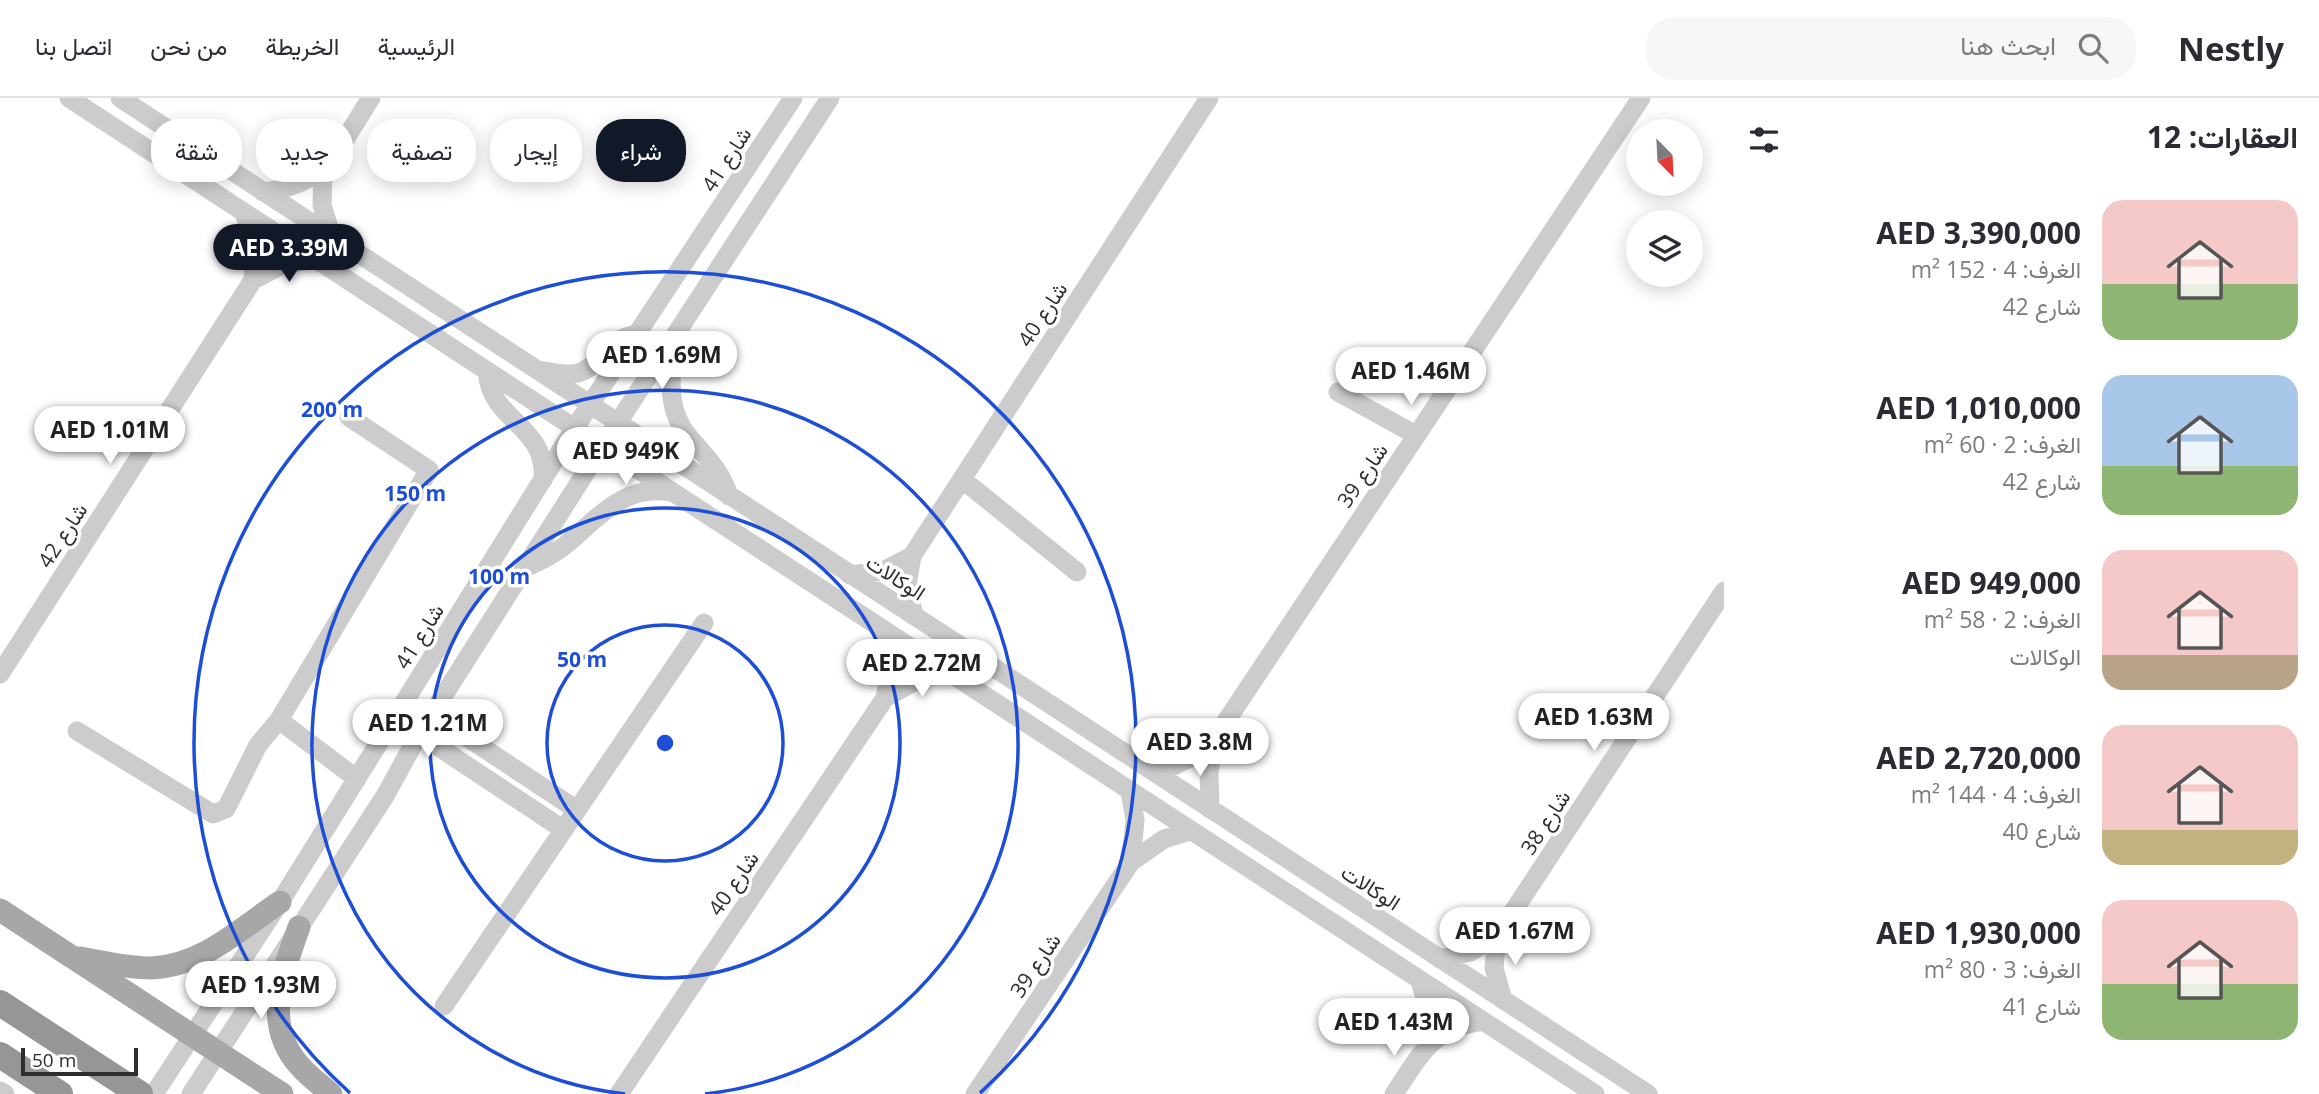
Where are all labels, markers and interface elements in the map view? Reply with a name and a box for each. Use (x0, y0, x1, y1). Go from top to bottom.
search box (1646, 17, 2136, 80)
text: Nestly (2178, 26, 2284, 71)
text: ابحث هنا (1960, 27, 2056, 63)
text: اتصل بنا (35, 29, 112, 62)
text: من نحن (150, 29, 227, 62)
text: الخريطة (265, 29, 339, 62)
text: الرئيسية (377, 29, 455, 62)
icon: search (2074, 29, 2112, 67)
text: العقارات: 12 (2147, 116, 2298, 157)
chip: شقة (151, 119, 242, 182)
chip: جديد (256, 119, 353, 182)
chip: تصفية (367, 119, 476, 182)
chip: إيجار (490, 119, 582, 182)
chip: شراء (596, 119, 686, 182)
north arrow (1626, 119, 1703, 196)
map controls (1626, 119, 1703, 287)
street label: شارع 41 (695, 121, 758, 197)
icon: filters (1745, 121, 1783, 159)
button: layers (1626, 210, 1703, 287)
text: AED 3,390,000 (1876, 212, 2081, 253)
pin: AED 3.39M (209, 225, 369, 284)
icon: home (2158, 228, 2242, 312)
text: AED 3.39M (229, 231, 349, 263)
text: الغرف: 4 · 152 m² (1911, 253, 2081, 285)
street label: شارع 40 (1011, 276, 1074, 352)
text: شارع 42 (2002, 290, 2081, 322)
pin: AED 1.69M (582, 331, 742, 391)
text: AED 1.69M (602, 338, 722, 370)
pin: AED 1.46M (1331, 348, 1491, 407)
text: AED 1.46M (1351, 354, 1471, 386)
text: AED 1,010,000 (1876, 387, 2081, 428)
text: 200 m (301, 395, 363, 423)
icon: home (2158, 403, 2242, 487)
pin: AED 1.01M (30, 406, 190, 466)
text: AED 1.01M (50, 413, 170, 445)
pin: AED 949K (554, 428, 698, 487)
text: الغرف: 2 · 60 m² (1924, 428, 2081, 460)
text: AED 949K (573, 434, 679, 466)
street label: شارع 39 (1330, 437, 1394, 513)
text: شارع 42 (2002, 465, 2081, 497)
text: 150 m (384, 479, 446, 507)
street label: شارع 42 (31, 497, 94, 573)
street label: الوكالات (861, 547, 931, 607)
text: 100 m (468, 562, 530, 590)
text: AED 949,000 (1902, 562, 2081, 603)
icon: home (2158, 578, 2242, 662)
street label: شارع 41 (388, 598, 451, 674)
text: الغرف: 2 · 58 m² (1924, 603, 2081, 635)
pin: AED 2.72M (842, 640, 1002, 699)
text: الوكالات (2009, 640, 2081, 672)
text: 50 m (557, 645, 607, 673)
text: AED 2.72M (862, 646, 982, 678)
pin: AED 1.63M (1514, 694, 1674, 753)
pin: AED 1.21M (348, 700, 508, 759)
text: AED 1.63M (1534, 700, 1654, 732)
text: AED 1.21M (368, 706, 488, 738)
pin: AED 3.8M (1128, 718, 1272, 778)
text: AED 3.8M (1147, 725, 1253, 757)
centre of rings (653, 731, 677, 755)
text: AED 2,720,000 (1876, 737, 2081, 778)
icon: home (2158, 753, 2242, 837)
text: الغرف: 4 · 144 m² (1911, 778, 2081, 810)
street label: شارع 38 (1514, 784, 1577, 860)
text: شارع 40 (2002, 815, 2081, 847)
street label: شارع 40 (701, 845, 765, 921)
street label: الوكالات (1336, 857, 1406, 917)
pin: AED 1.67M (1435, 908, 1595, 967)
text: AED 1,930,000 (1876, 912, 2081, 953)
text: AED 1.67M (1455, 914, 1575, 946)
street label: شارع 39 (1003, 927, 1067, 1003)
icon: home (2158, 928, 2242, 1012)
text: الغرف: 3 · 80 m² (1924, 953, 2081, 985)
pin: AED 1.93M (181, 962, 341, 1021)
text: AED 1.93M (201, 968, 321, 1000)
text: شارع 41 (2002, 990, 2081, 1022)
pin: AED 1.43M (1314, 998, 1474, 1058)
text: AED 1.43M (1334, 1005, 1454, 1037)
scale bar (21, 1045, 138, 1077)
text: 50 m (32, 1047, 76, 1073)

